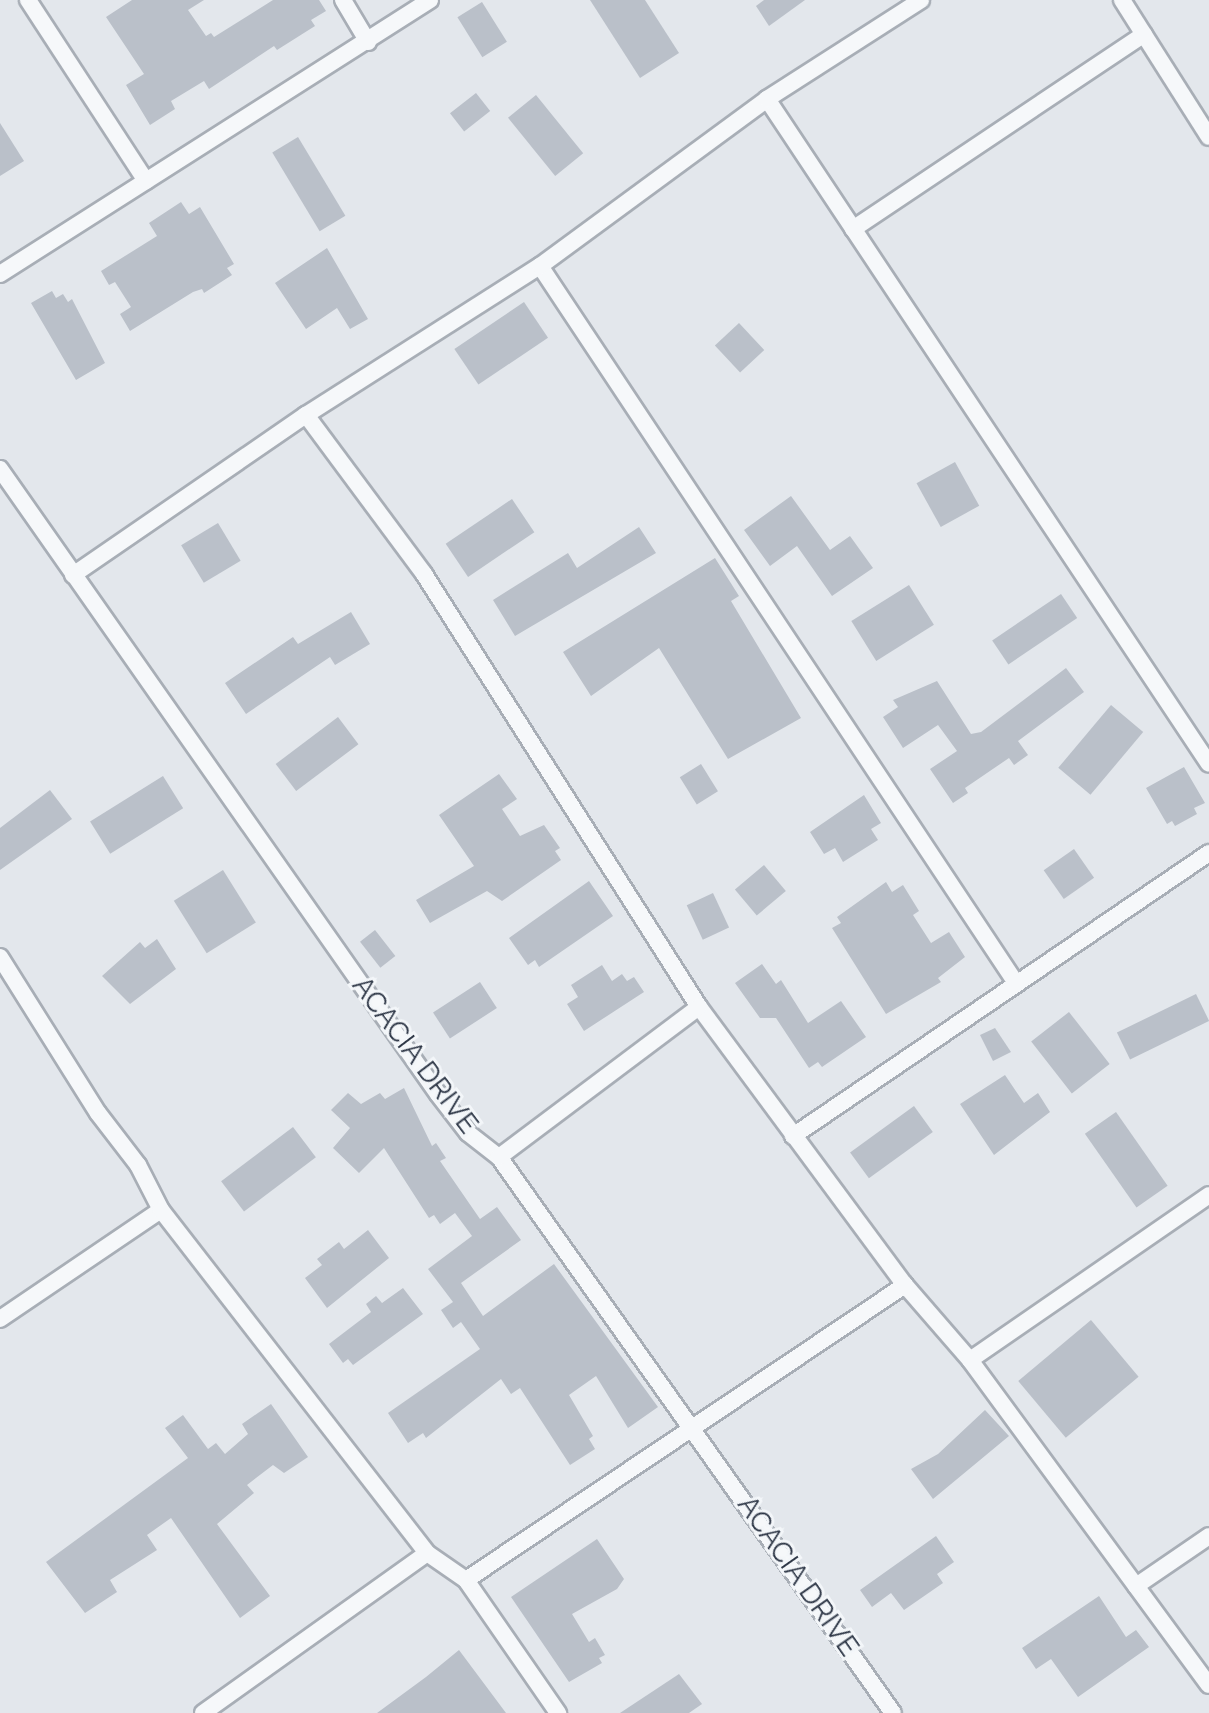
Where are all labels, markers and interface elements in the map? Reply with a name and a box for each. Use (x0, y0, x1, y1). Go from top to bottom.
street label: ACACIA DRIVE (345, 969, 485, 1141)
street label: ACACIA DRIVE (730, 1489, 866, 1663)

